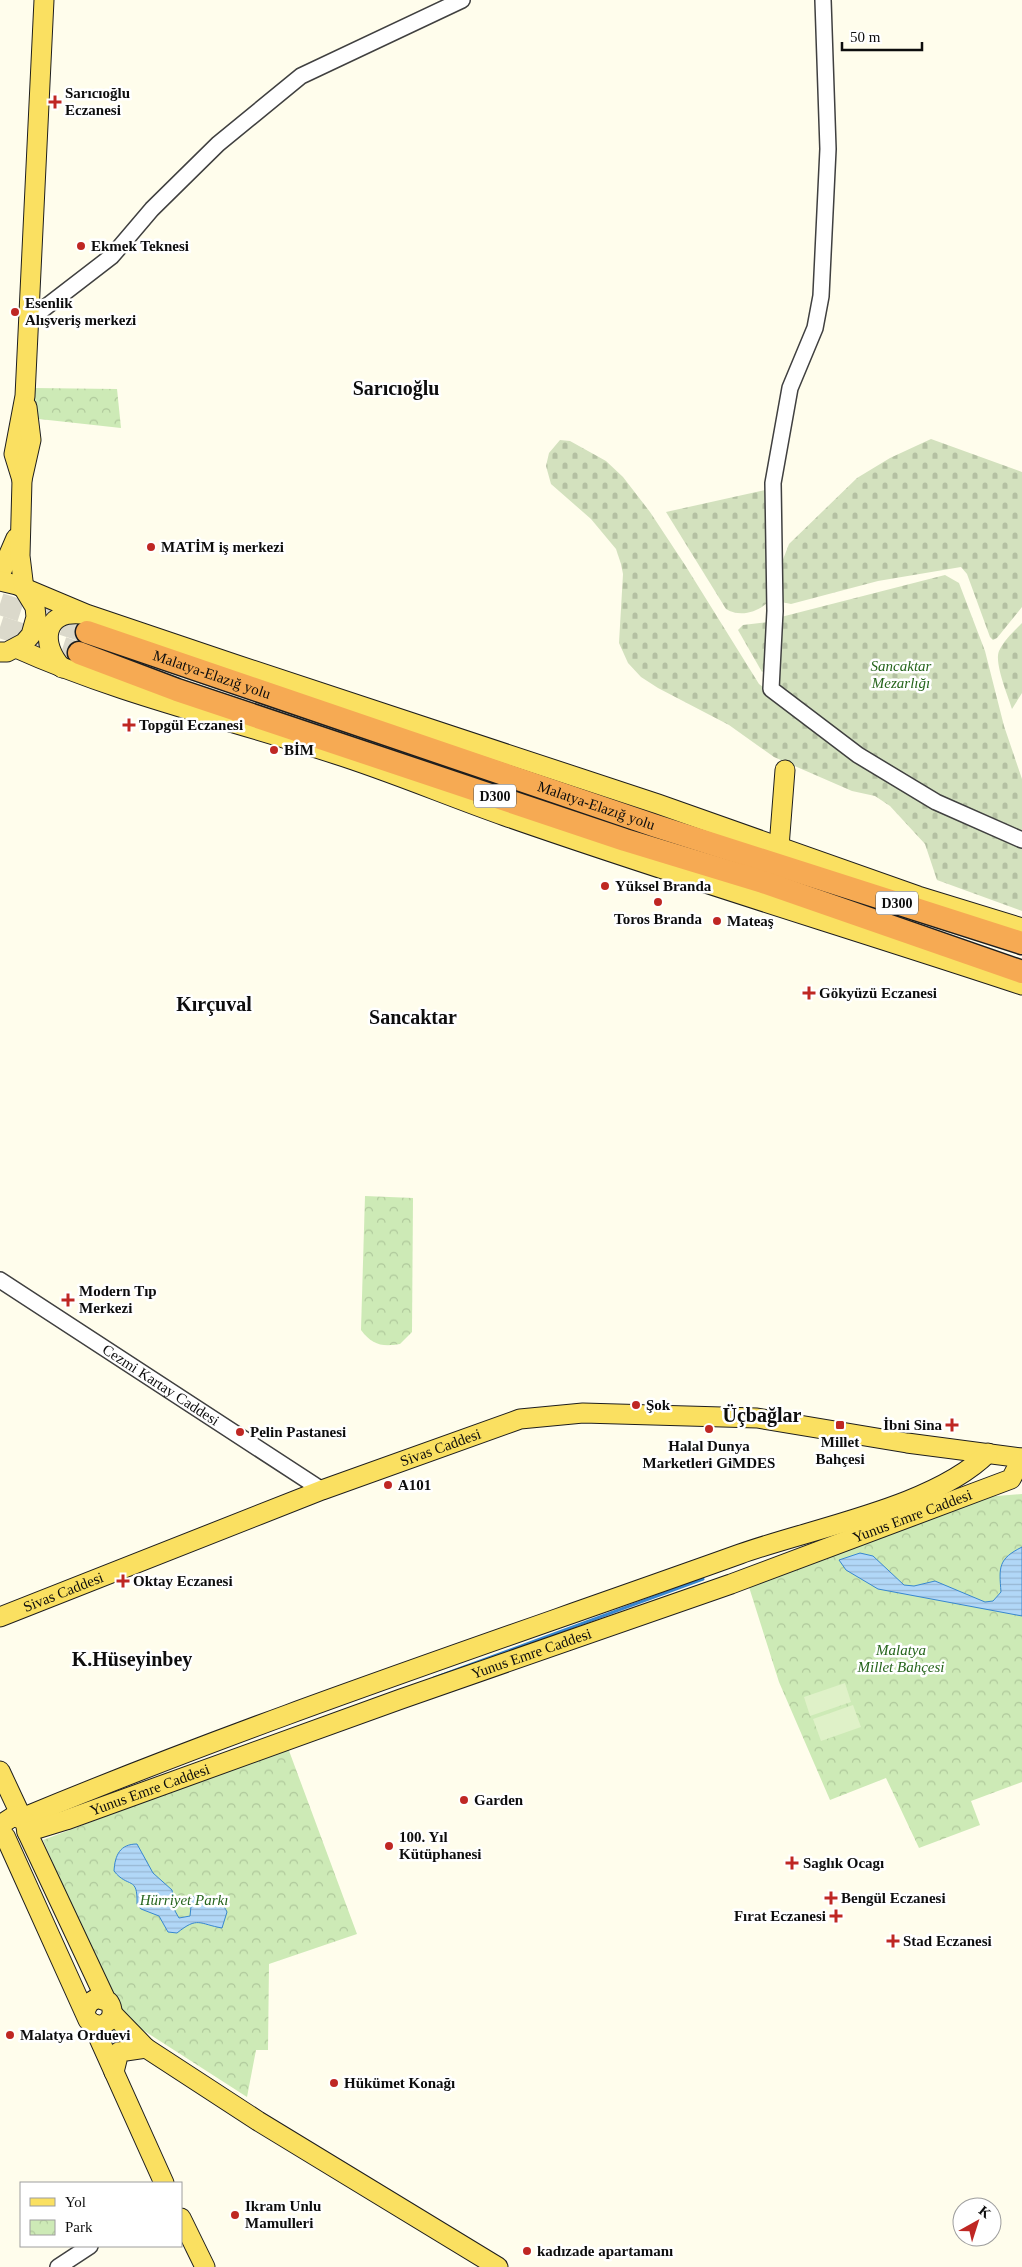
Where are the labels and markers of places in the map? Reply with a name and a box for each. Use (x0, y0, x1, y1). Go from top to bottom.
place label: Sarıcıoğlu Eczanesi (65, 85, 130, 118)
marker: Sarıcıoğlu Eczanesi (49, 96, 61, 108)
place label: Ekmek Teknesi (91, 238, 189, 254)
marker: Ekmek Teknesi (75, 240, 87, 252)
place label: Esenlik Alışveriş merkezi (25, 295, 136, 328)
marker: Esenlik Alışveriş merkezi (9, 306, 21, 318)
place label: MATİM iş merkezi (161, 539, 284, 555)
marker: MATİM iş merkezi (145, 541, 157, 553)
place label: Topgül Eczanesi (139, 717, 243, 733)
marker: Topgül Eczanesi (123, 719, 135, 731)
place label: BİM (284, 742, 314, 758)
marker: BİM (268, 744, 280, 756)
place label: Yüksel Branda (615, 878, 712, 894)
marker: Yüksel Branda (599, 880, 611, 892)
marker: Toros Branda (652, 896, 664, 908)
place label: Toros Branda (614, 911, 702, 927)
place label: Mateaş (727, 913, 774, 929)
marker: Mateaş (711, 915, 723, 927)
place label: Gökyüzü Eczanesi (819, 985, 937, 1001)
marker: Gökyüzü Eczanesi (803, 987, 815, 999)
place label: Modern Tıp Merkezi (79, 1283, 157, 1316)
marker: Modern Tıp Merkezi (61, 1293, 75, 1307)
place label: Şok (646, 1397, 671, 1413)
marker: Şok (630, 1399, 642, 1411)
place label: İbni Sina (883, 1417, 942, 1433)
marker: Millet Bahçesi (834, 1419, 846, 1431)
marker: İbni Sina (946, 1419, 958, 1431)
marker: Halal Dunya Marketleri GiMDES (703, 1423, 715, 1435)
place label: Pelin Pastanesi (250, 1424, 346, 1440)
marker: Pelin Pastanesi (234, 1426, 246, 1438)
place label: Millet Bahçesi (815, 1434, 865, 1467)
place label: Halal Dunya Marketleri GiMDES (643, 1438, 775, 1471)
place label: A101 (398, 1477, 431, 1493)
marker: A101 (382, 1479, 394, 1491)
place label: Oktay Eczanesi (133, 1573, 233, 1589)
marker: Oktay Eczanesi (117, 1575, 129, 1587)
place label: Garden (474, 1792, 524, 1808)
marker: Garden (458, 1794, 470, 1806)
place label: 100. Yıl Kütüphanesi (399, 1829, 482, 1862)
marker: 100. Yıl Kütüphanesi (383, 1840, 395, 1852)
place label: Saglık Ocagı (803, 1855, 884, 1871)
marker: Saglık Ocagı (785, 1856, 799, 1870)
place label: Bengül Eczanesi (841, 1890, 946, 1906)
marker: Bengül Eczanesi (825, 1892, 837, 1904)
place label: Fırat Eczanesi (734, 1908, 826, 1924)
marker: Fırat Eczanesi (830, 1910, 842, 1922)
place label: Stad Eczanesi (903, 1933, 992, 1949)
marker: Stad Eczanesi (887, 1935, 899, 1947)
place label: Malatya Orduevi (20, 2027, 130, 2043)
marker: Malatya Orduevi (4, 2029, 16, 2041)
place label: Hükümet Konağı (344, 2075, 455, 2091)
marker: Hükümet Konağı (328, 2077, 340, 2089)
place label: Ikram Unlu Mamulleri (245, 2198, 321, 2231)
marker: Ikram Unlu Mamulleri (229, 2209, 241, 2221)
place label: kadızade apartamanı (537, 2243, 673, 2259)
marker: kadızade apartamanı (521, 2245, 533, 2257)

